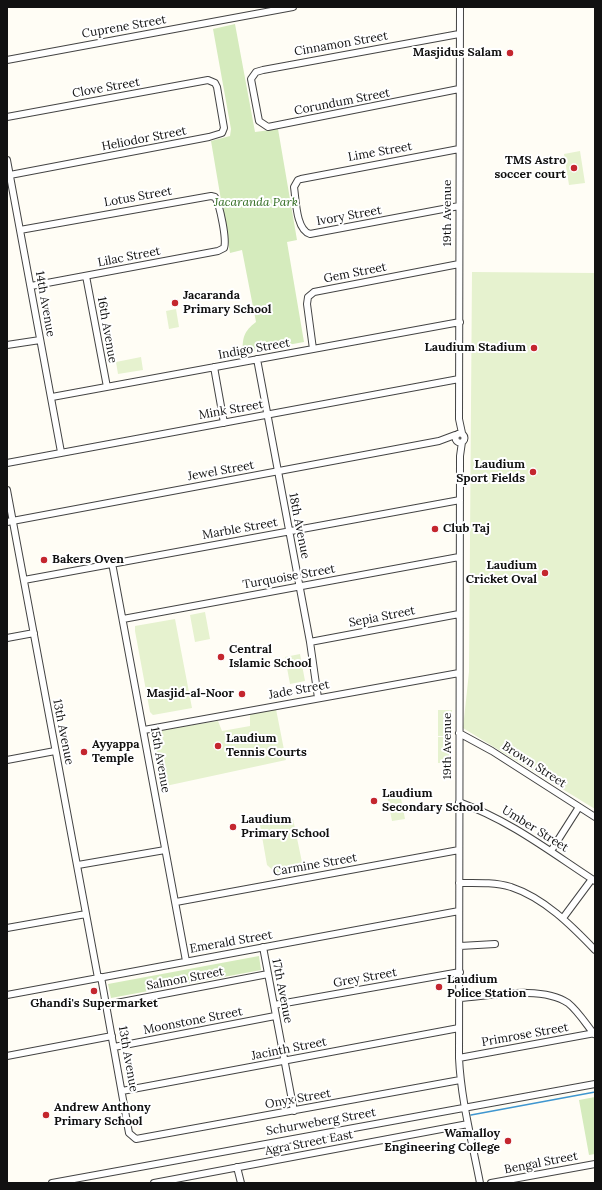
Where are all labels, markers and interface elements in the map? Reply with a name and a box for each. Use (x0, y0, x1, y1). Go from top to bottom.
street label: Cuprene Street (81, 13, 167, 41)
street label: Cinnamon Street (293, 29, 389, 59)
place label: Masjidus Salam (413, 46, 502, 60)
marker: Masjidus Salam (505, 48, 515, 58)
street label: Clove Street (71, 75, 141, 101)
street label: Corundum Street (293, 86, 391, 118)
street label: Heliodor Street (101, 124, 187, 154)
street label: Lime Street (347, 139, 413, 165)
place label: TMS Astro soccer court (494, 154, 566, 182)
marker: TMS Astro soccer court (569, 163, 579, 173)
street label: 19th Avenue (441, 179, 455, 247)
street label: Lotus Street (103, 184, 173, 210)
park label: Jacaranda Park (214, 196, 298, 210)
street label: Ivory Street (315, 203, 383, 229)
street label: Lilac Street (97, 244, 161, 270)
street label: Gem Street (322, 260, 388, 286)
street label: 14th Avenue (32, 270, 58, 338)
place label: Jacaranda Primary School (183, 289, 271, 317)
street label: 16th Avenue (94, 296, 120, 364)
marker: Jacaranda Primary School (170, 298, 180, 308)
street label: Indigo Street (217, 336, 291, 362)
place label: Laudium Stadium (424, 341, 526, 355)
marker: Laudium Stadium (529, 343, 539, 353)
street label: Mink Street (198, 397, 264, 423)
street label: Jewel Street (187, 458, 255, 484)
place label: Laudium Sport Fields (456, 458, 525, 486)
marker: Laudium Sport Fields (528, 467, 538, 477)
street label: 18th Avenue (286, 492, 312, 560)
street label: Marble Street (201, 515, 279, 543)
place label: Club Taj (443, 522, 490, 536)
marker: Club Taj (430, 524, 440, 534)
place label: Bakers Oven (52, 553, 124, 567)
marker: Bakers Oven (39, 555, 49, 565)
place label: Laudium Cricket Oval (466, 559, 537, 587)
street label: Turquoise Street (242, 562, 336, 592)
marker: Laudium Cricket Oval (540, 568, 550, 578)
street label: Sepia Street (348, 604, 416, 630)
place label: Central Islamic School (229, 643, 312, 671)
marker: Central Islamic School (216, 652, 226, 662)
street label: Jade Street (268, 678, 330, 702)
place label: Masjid-al-Noor (146, 687, 234, 701)
marker: Masjid-al-Noor (237, 689, 247, 699)
street label: 13th Avenue (50, 698, 76, 766)
street label: 19th Avenue (441, 712, 455, 780)
street label: 15th Avenue (147, 726, 173, 794)
place label: Laudium Tennis Courts (226, 732, 307, 760)
place label: Ayyappa Temple (92, 738, 140, 766)
street label: Brown Street (499, 739, 569, 791)
marker: Laudium Tennis Courts (213, 741, 223, 751)
marker: Ayyappa Temple (79, 747, 89, 757)
place label: Laudium Secondary School (382, 787, 484, 815)
marker: Laudium Secondary School (369, 796, 379, 806)
street label: Umber Street (499, 803, 571, 855)
place label: Laudium Primary School (241, 813, 329, 841)
marker: Laudium Primary School (228, 822, 238, 832)
street label: Carmine Street (272, 851, 358, 879)
street label: Emerald Street (189, 928, 273, 956)
street label: 17th Avenue (269, 957, 295, 1025)
street label: Salmon Street (145, 964, 225, 994)
street label: Grey Street (332, 965, 398, 991)
place label: Laudium Police Station (447, 973, 526, 1001)
marker: Laudium Police Station (434, 982, 444, 992)
marker: Ghandi's Supermarket (89, 986, 99, 996)
place label: Ghandi's Supermarket (30, 997, 158, 1011)
street label: Moonstone Street (142, 1004, 244, 1038)
street label: Primrose Street (480, 1020, 570, 1050)
street label: 13th Avenue (115, 1025, 141, 1093)
street label: Jacinth Street (250, 1035, 328, 1063)
street label: Onyx Street (264, 1086, 332, 1112)
place label: Andrew Anthony Primary School (54, 1101, 151, 1129)
street label: Schurweberg Street (265, 1105, 377, 1139)
marker: Andrew Anthony Primary School (41, 1110, 51, 1120)
street label: Agra Street East (264, 1127, 354, 1159)
place label: Wamalloy Engineering College (384, 1127, 500, 1155)
marker: Wamalloy Engineering College (503, 1136, 513, 1146)
street label: Bengal Street (503, 1149, 579, 1177)

